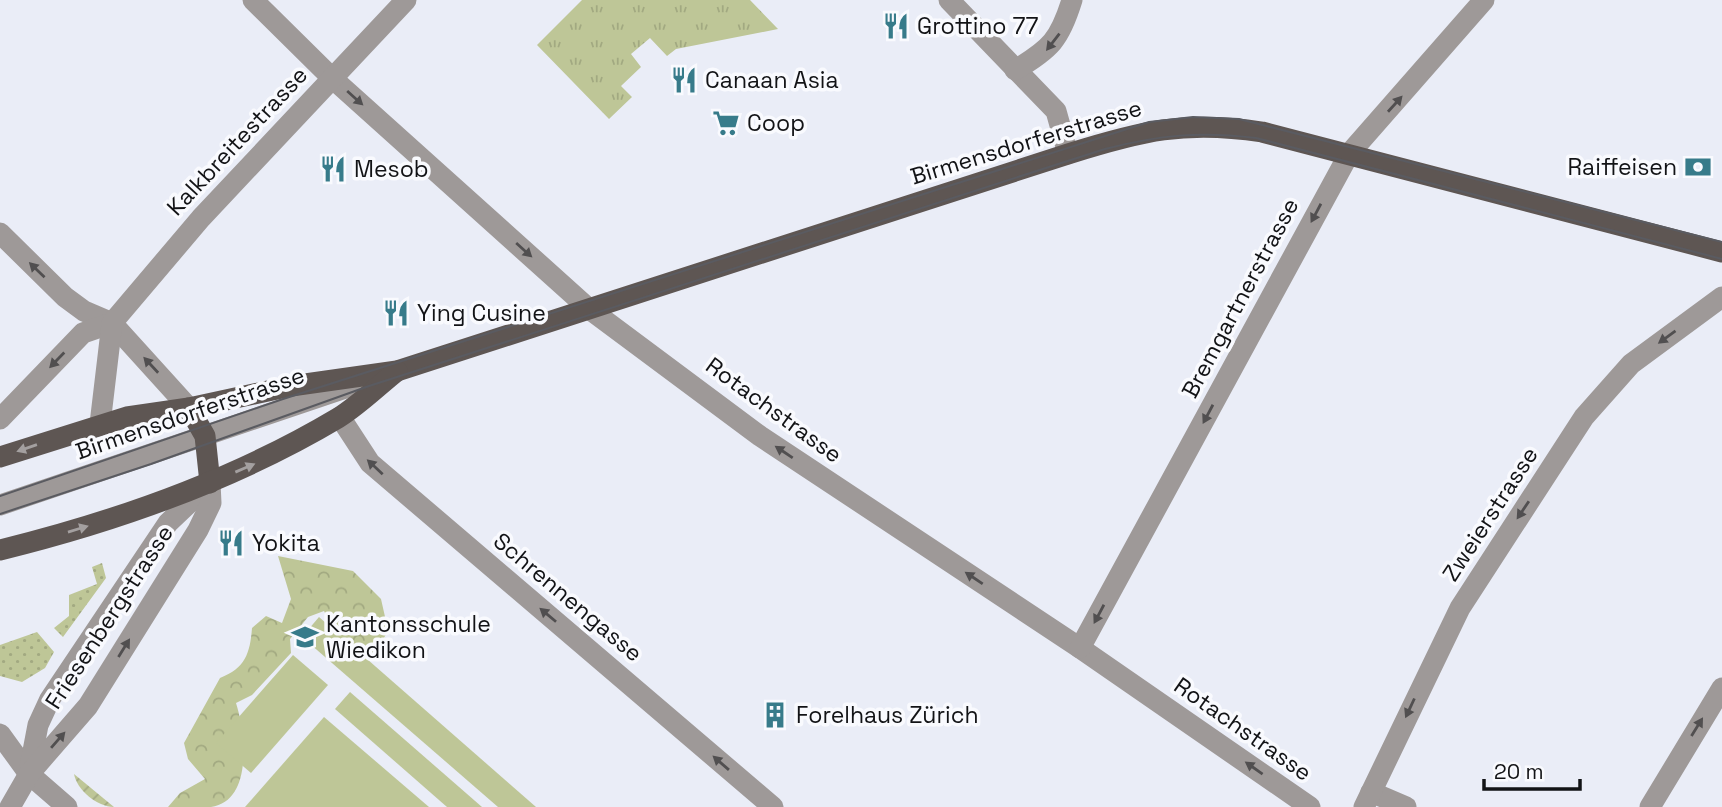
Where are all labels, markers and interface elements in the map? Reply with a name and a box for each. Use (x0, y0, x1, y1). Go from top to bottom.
restaurant icon: Grottino 77 (881, 11, 911, 41)
place label: Grottino 77 (917, 11, 1038, 41)
one-way arrow (1045, 33, 1060, 51)
street label: Kalkbreitestrasse (160, 60, 314, 222)
restaurant icon: Canaan Asia (669, 65, 699, 95)
place label: Canaan Asia (705, 65, 839, 95)
one-way arrow (346, 90, 364, 106)
street label: Birmensdorferstrasse (907, 93, 1145, 191)
one-way arrow (1387, 96, 1403, 113)
supermarket icon: Coop (711, 108, 741, 138)
place label: Coop (747, 108, 805, 138)
place label: Raiffeisen (1568, 152, 1677, 182)
bank icon: Raiffeisen (1683, 152, 1713, 182)
restaurant icon: Mesob (318, 154, 348, 184)
place label: Mesob (354, 154, 429, 184)
street label: Bremgartnerstrasse (1175, 193, 1305, 403)
one-way arrow (1310, 204, 1322, 223)
one-way arrow (515, 242, 532, 258)
one-way arrow (29, 262, 46, 278)
restaurant icon: Ying Cusine (381, 298, 411, 328)
place label: Ying Cusine (417, 298, 546, 328)
one-way arrow (1658, 329, 1676, 343)
street label: Rotachstrasse (700, 350, 848, 470)
one-way arrow (48, 352, 65, 369)
one-way arrow (143, 356, 159, 374)
street label: Birmensdorferstrasse (72, 360, 308, 466)
one-way arrow (1202, 404, 1214, 424)
street label: Zweierstrasse (1435, 441, 1545, 587)
one-way arrow (16, 443, 37, 454)
one-way arrow (775, 446, 794, 459)
one-way arrow (367, 459, 384, 475)
one-way arrow (235, 462, 256, 473)
one-way arrow (1517, 501, 1530, 520)
street label: Friesenbergstrasse (38, 519, 180, 715)
one-way arrow (67, 523, 88, 533)
street label: Schrennengasse (487, 526, 649, 668)
restaurant icon: Yokita (216, 528, 246, 558)
place label: Yokita (252, 528, 320, 558)
one-way arrow (965, 571, 983, 585)
one-way arrow (1093, 604, 1105, 623)
one-way arrow (540, 608, 557, 623)
place label: Kantonsschule Wiedikon (326, 609, 491, 665)
school or university icon: Kantonsschule Wiedikon (290, 622, 320, 652)
one-way arrow (117, 638, 130, 657)
street label: Rotachstrasse (1168, 670, 1318, 788)
one-way arrow (1404, 697, 1415, 718)
building icon: Forelhaus Zürich (760, 700, 790, 730)
place label: Forelhaus Zürich (796, 700, 979, 730)
one-way arrow (1691, 718, 1704, 737)
one-way arrow (50, 731, 66, 749)
scale bar (1484, 748, 1580, 792)
one-way arrow (712, 755, 730, 771)
text: 20 m (1494, 758, 1544, 785)
one-way arrow (1245, 761, 1263, 775)

